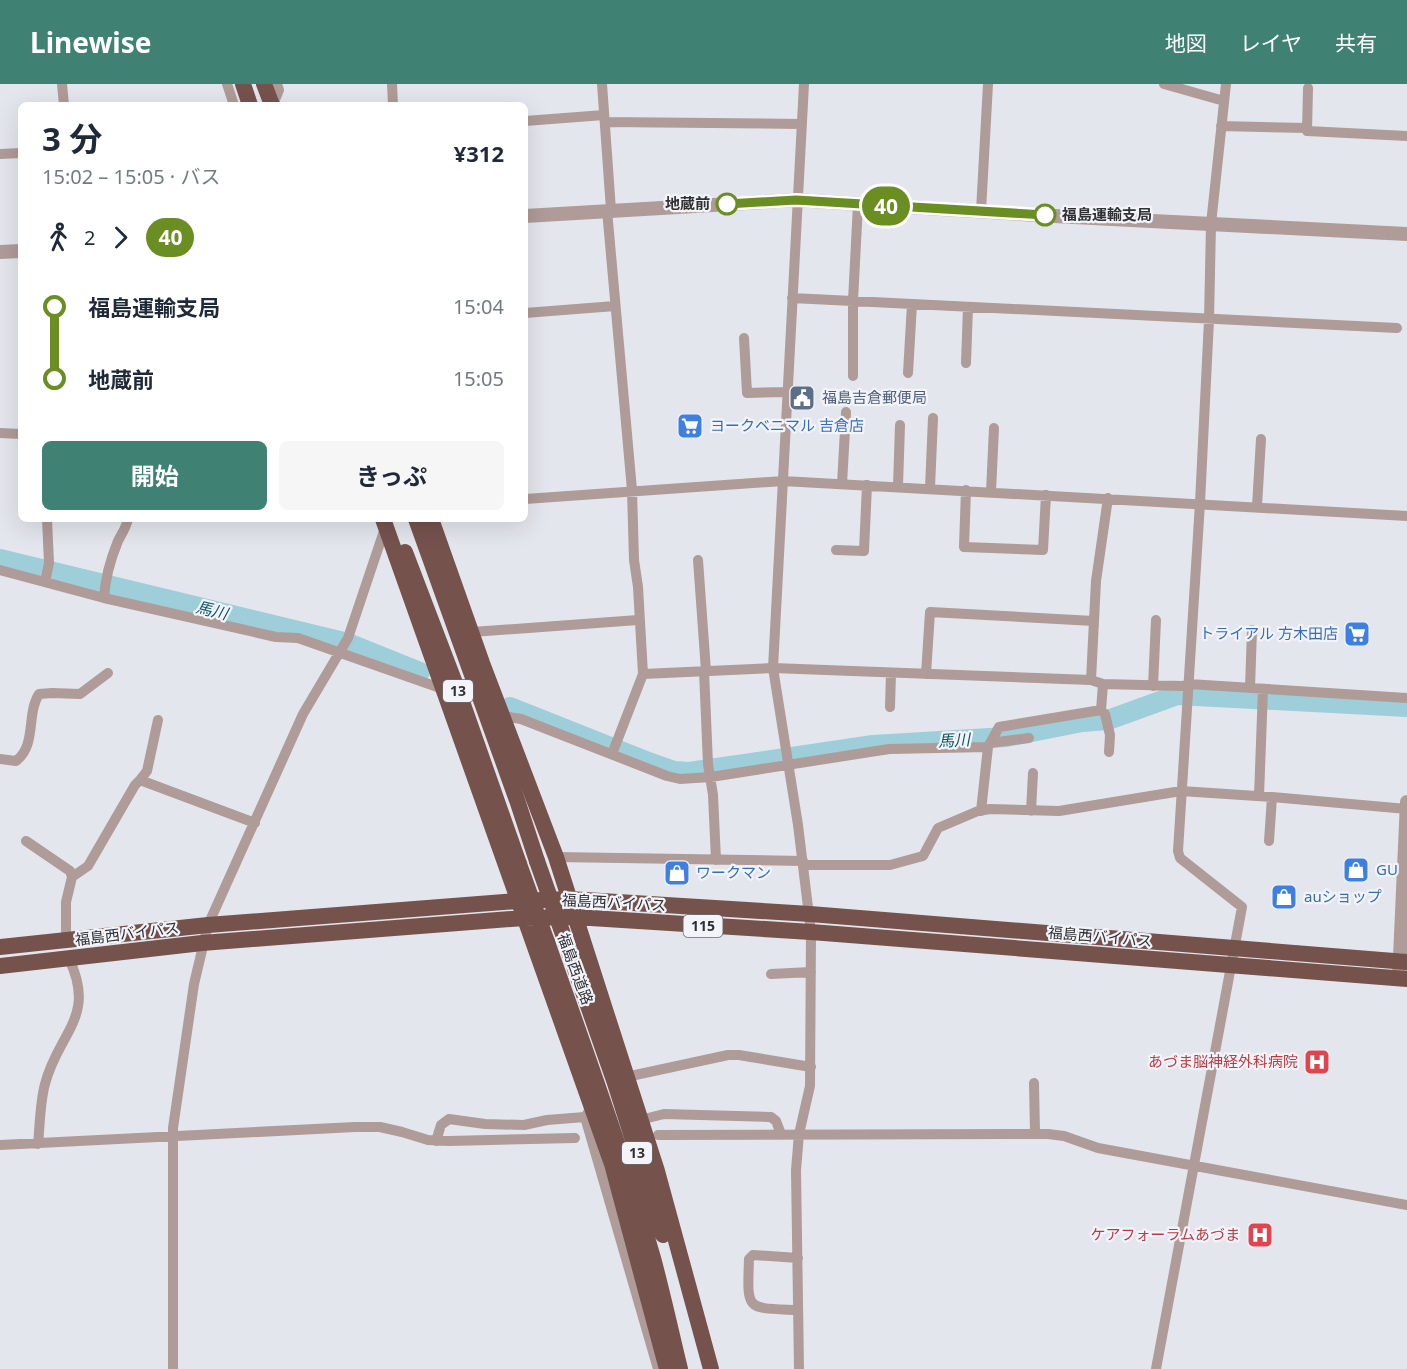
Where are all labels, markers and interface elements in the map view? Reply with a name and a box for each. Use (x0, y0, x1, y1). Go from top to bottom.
text: Linewise (30, 23, 152, 61)
text: 地図 (1165, 29, 1207, 57)
text: レイヤ (1240, 29, 1302, 57)
text: 共有 (1335, 29, 1377, 57)
text: 3 分 (42, 116, 102, 161)
text: ¥312 (454, 138, 504, 168)
text: 15:02 – 15:05 · バス (42, 163, 220, 190)
line badge: 40 (859, 186, 913, 226)
text: 40 (874, 192, 898, 220)
place label: 地蔵前 (665, 193, 710, 213)
marker: 地蔵前 (716, 193, 738, 215)
marker: 福島運輸支局 (1034, 204, 1056, 226)
place label: 福島運輸支局 (1061, 204, 1152, 224)
icon: walk (42, 221, 75, 254)
icon: forward (104, 221, 137, 254)
text: 40 (158, 223, 182, 251)
text: 2 (84, 224, 95, 251)
text: 福島運輸支局 (88, 292, 220, 322)
text: 15:04 (453, 293, 504, 320)
text: 地蔵前 (88, 364, 154, 394)
text: 15:05 (453, 365, 504, 392)
public building icon: 福島吉倉郵便局 (787, 383, 817, 413)
place label: 福島吉倉郵便局 (822, 387, 927, 407)
supermarket icon: ヨークベニマル 吉倉店 (675, 411, 705, 441)
place label: ヨークベニマル 吉倉店 (710, 415, 864, 435)
button: 開始 (42, 441, 267, 510)
button: きっぷ (279, 441, 504, 510)
water label: 馬川 (194, 595, 232, 625)
supermarket icon: トライアル 方木田店 (1342, 619, 1372, 649)
place label: トライアル 方木田店 (1199, 623, 1338, 643)
road number: 13 (443, 680, 473, 702)
water label: 馬川 (937, 728, 973, 752)
shop icon: GU (1341, 855, 1371, 885)
shop icon: ワークマン (662, 858, 692, 888)
place label: GU (1376, 859, 1398, 879)
place label: ワークマン (696, 862, 771, 882)
shop icon: auショップ (1269, 882, 1299, 912)
place label: auショップ (1304, 886, 1382, 906)
street label: 福島西バイパス (561, 889, 667, 915)
road number: 115 (684, 915, 722, 937)
street label: 福島西バイパス (74, 917, 180, 949)
street label: 福島西バイパス (1047, 921, 1153, 951)
street label: 福島西道路 (554, 930, 598, 1007)
hospital icon: あづま脳神経外科病院 (1302, 1047, 1332, 1077)
place label: あづま脳神経外科病院 (1148, 1051, 1298, 1071)
road number: 13 (622, 1142, 652, 1164)
hospital icon: ケアフォーラムあづま (1245, 1220, 1275, 1250)
place label: ケアフォーラムあづま (1090, 1224, 1240, 1244)

